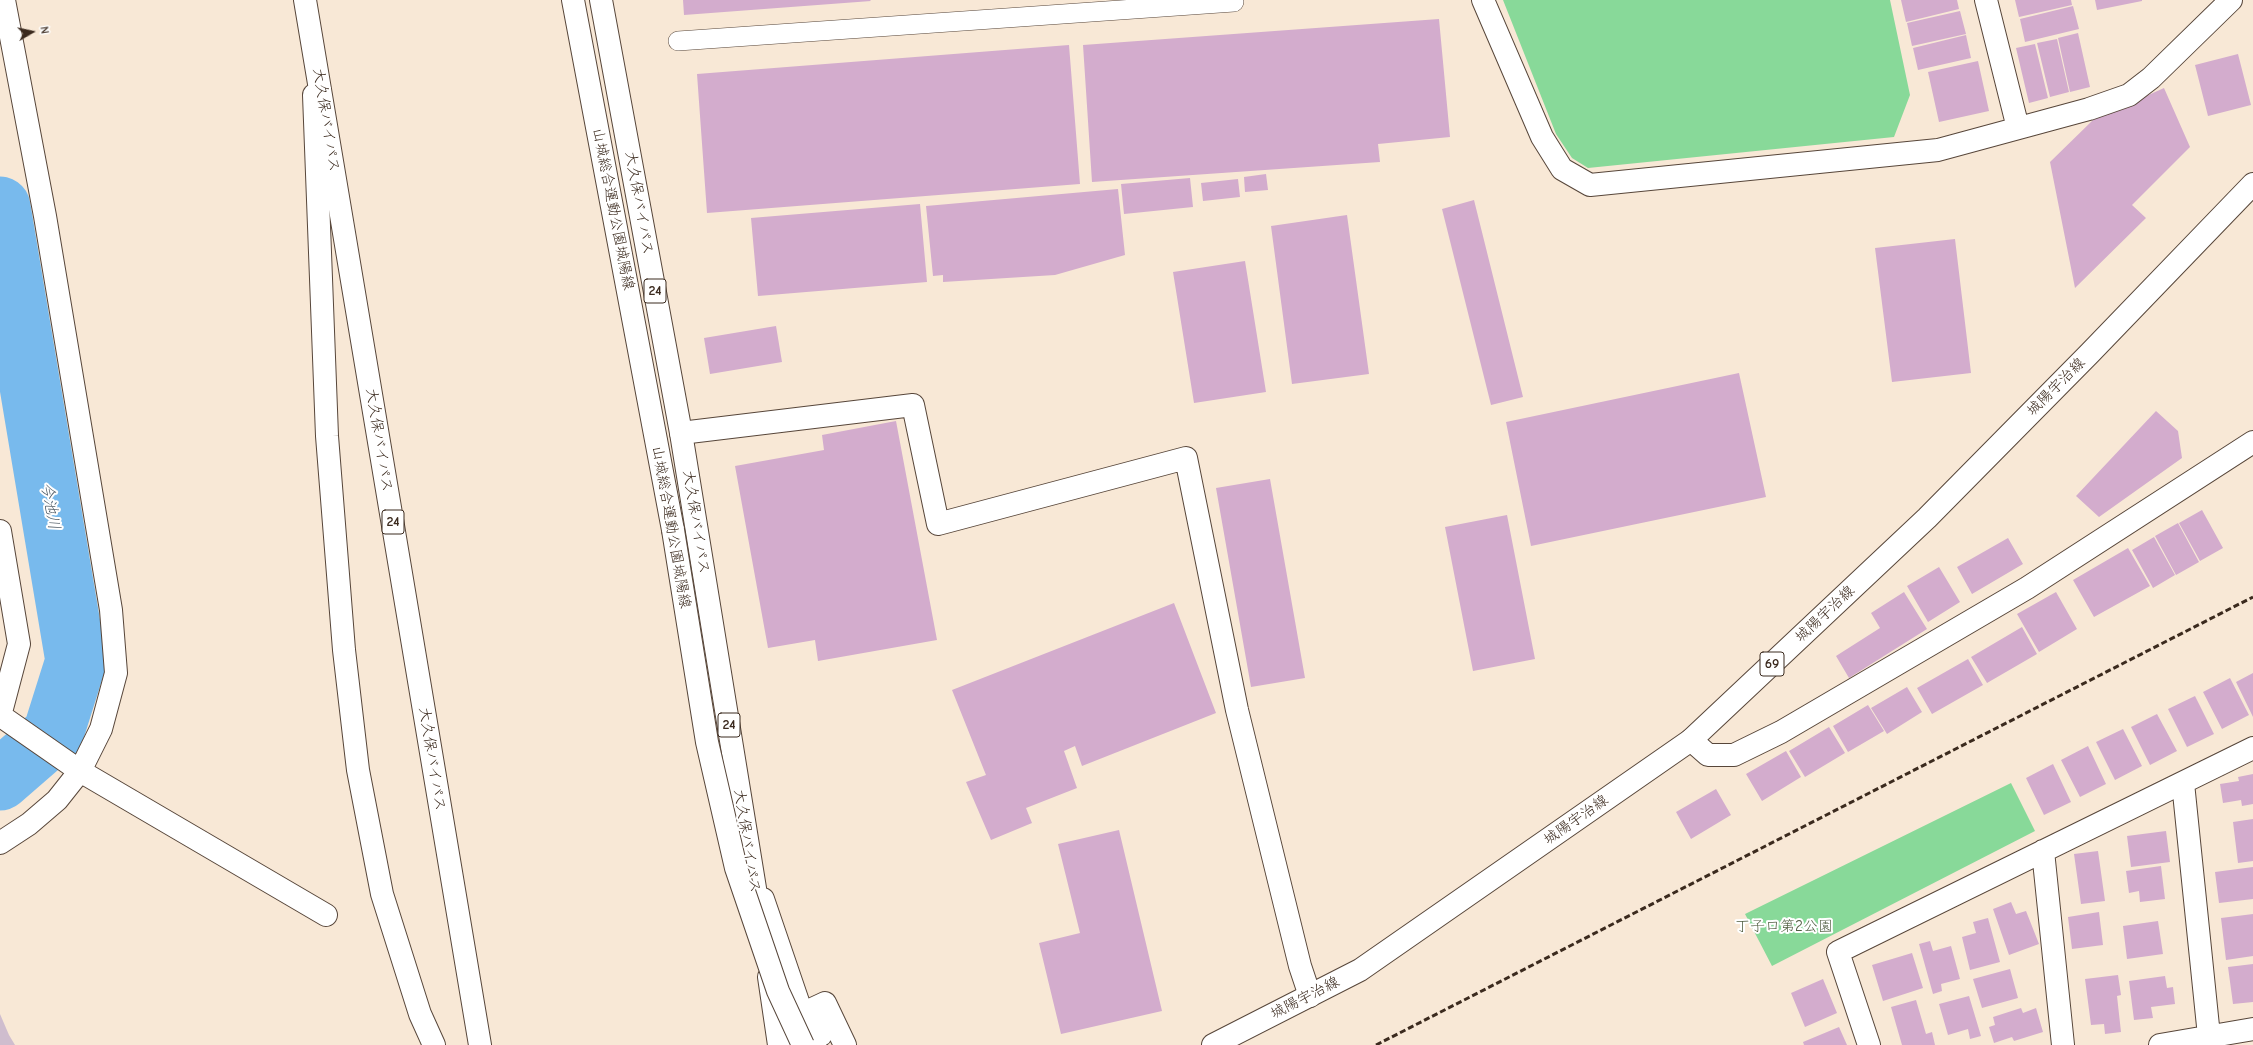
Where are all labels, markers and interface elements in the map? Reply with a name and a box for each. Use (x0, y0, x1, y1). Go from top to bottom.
north arrow (12, 12, 52, 52)
text: N (37, 25, 51, 35)
street label: 大久保バイパス (309, 67, 343, 173)
street label: 山城総合運動公園城陽線 (588, 126, 638, 292)
street label: 大久保バイパス (621, 150, 657, 256)
road number: 24 (644, 279, 666, 303)
street label: 城陽宇治線 (2023, 354, 2089, 420)
street label: 大久保バイパス (362, 387, 396, 493)
street label: 山城総合運動公園城陽線 (648, 444, 694, 610)
street label: 大久保バイパス (679, 469, 713, 575)
water label: 今池川 (36, 481, 64, 531)
road number: 24 (382, 510, 404, 534)
street label: 城陽宇治線 (1791, 582, 1859, 646)
road number: 69 (1760, 652, 1784, 676)
street label: 大久保バイパス (415, 706, 449, 812)
road number: 24 (718, 713, 740, 737)
street label: 大久保バイパス (730, 788, 764, 894)
street label: 城陽宇治線 (1540, 791, 1612, 849)
park label: 丁子口第2公園 (1735, 918, 1833, 936)
street label: 城陽宇治線 (1268, 973, 1342, 1023)

